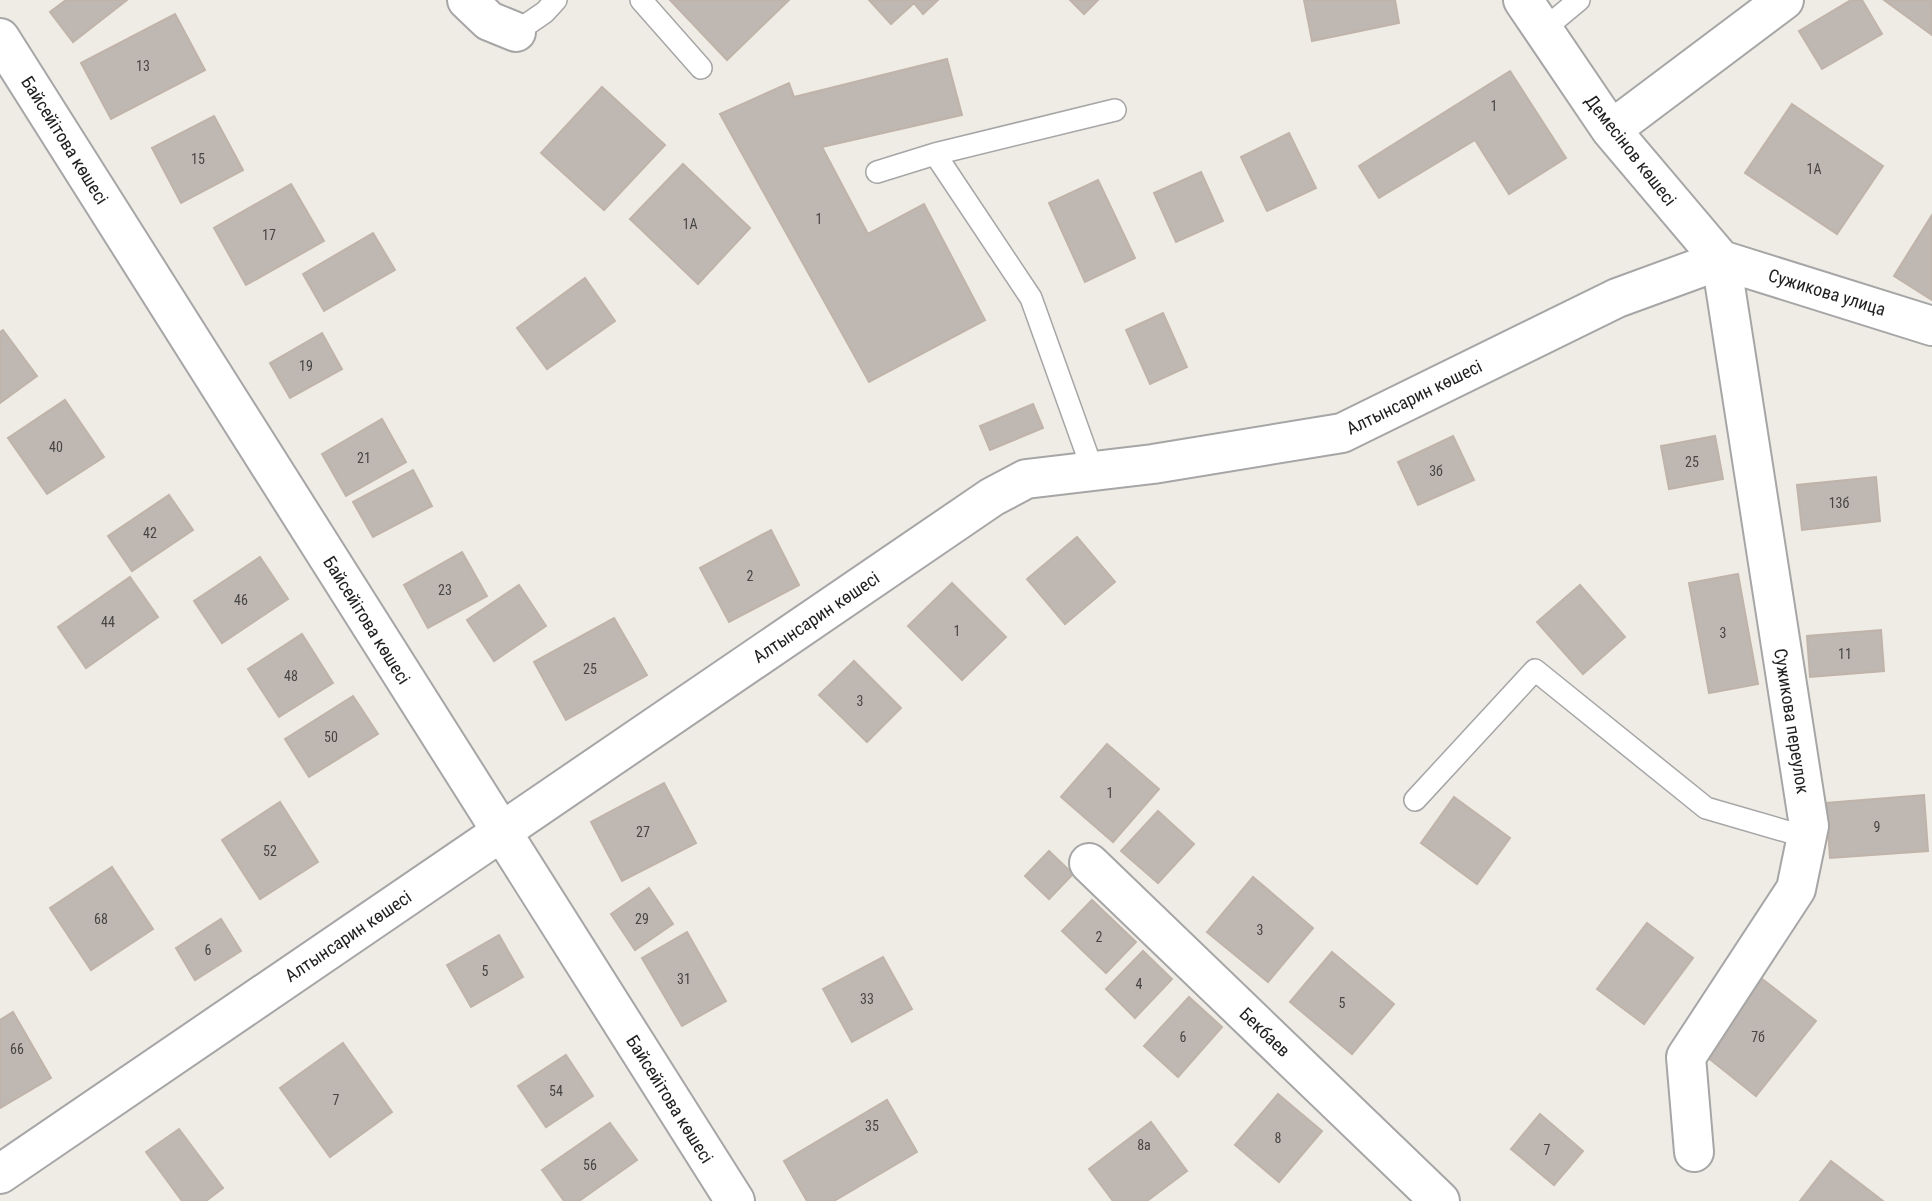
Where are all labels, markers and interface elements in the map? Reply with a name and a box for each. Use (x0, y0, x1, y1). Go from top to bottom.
house number: 13 (136, 58, 150, 74)
street label: Байсейітова көшесі (17, 72, 113, 208)
street label: Демесінов көшесі (1581, 90, 1681, 210)
house number: 1 (1491, 98, 1497, 114)
house number: 15 (191, 151, 205, 167)
house number: 1А (1807, 161, 1821, 177)
house number: 1 (816, 211, 822, 227)
house number: 1А (683, 216, 697, 232)
house number: 17 (262, 227, 276, 243)
street label: Сужикова улица (1766, 264, 1888, 320)
street label: Алтынсарин көшесі (1343, 355, 1485, 439)
house number: 19 (299, 358, 313, 374)
house number: 40 (49, 439, 63, 455)
house number: 21 (357, 450, 371, 466)
house number: 25 (1685, 454, 1699, 470)
house number: 3б (1429, 463, 1443, 479)
house number: 13б (1829, 495, 1850, 511)
house number: 42 (143, 525, 157, 541)
street label: Байсейітова көшесі (319, 552, 415, 688)
street label: Алтынсарин көшесі (749, 567, 883, 667)
house number: 2 (747, 568, 754, 584)
house number: 23 (438, 582, 452, 598)
house number: 46 (234, 592, 248, 608)
house number: 44 (101, 614, 115, 630)
house number: 1 (954, 623, 960, 639)
house number: 3 (1720, 625, 1726, 641)
house number: 11 (1838, 646, 1852, 662)
street label: Сужикова переулок (1770, 647, 1814, 796)
house number: 25 (583, 661, 597, 677)
house number: 48 (284, 668, 298, 684)
house number: 3 (857, 693, 863, 709)
house number: 50 (324, 729, 338, 745)
house number: 1 (1107, 785, 1113, 801)
house number: 9 (1874, 819, 1880, 835)
house number: 27 (636, 824, 650, 840)
house number: 52 (263, 843, 277, 859)
street label: Алтынсарин көшесі (281, 886, 415, 986)
house number: 68 (94, 911, 108, 927)
house number: 29 (635, 911, 649, 927)
house number: 3 (1257, 922, 1263, 938)
house number: 2 (1096, 929, 1103, 945)
house number: 6 (205, 942, 212, 958)
house number: 5 (482, 963, 489, 979)
house number: 31 (677, 971, 691, 987)
house number: 4 (1136, 976, 1143, 992)
house number: 33 (860, 991, 874, 1007)
house number: 5 (1339, 995, 1346, 1011)
street label: Бекбаев (1235, 1003, 1295, 1061)
house number: 6 (1180, 1029, 1187, 1045)
house number: 7б (1751, 1029, 1765, 1045)
street label: Байсейітова көшесі (622, 1031, 718, 1167)
house number: 66 (10, 1041, 24, 1057)
house number: 54 (549, 1083, 563, 1099)
house number: 7 (333, 1092, 340, 1108)
house number: 35 (865, 1118, 879, 1134)
house number: 8 (1275, 1130, 1282, 1146)
house number: 8а (1137, 1137, 1151, 1153)
house number: 7 (1544, 1142, 1551, 1158)
house number: 56 (583, 1157, 597, 1173)

